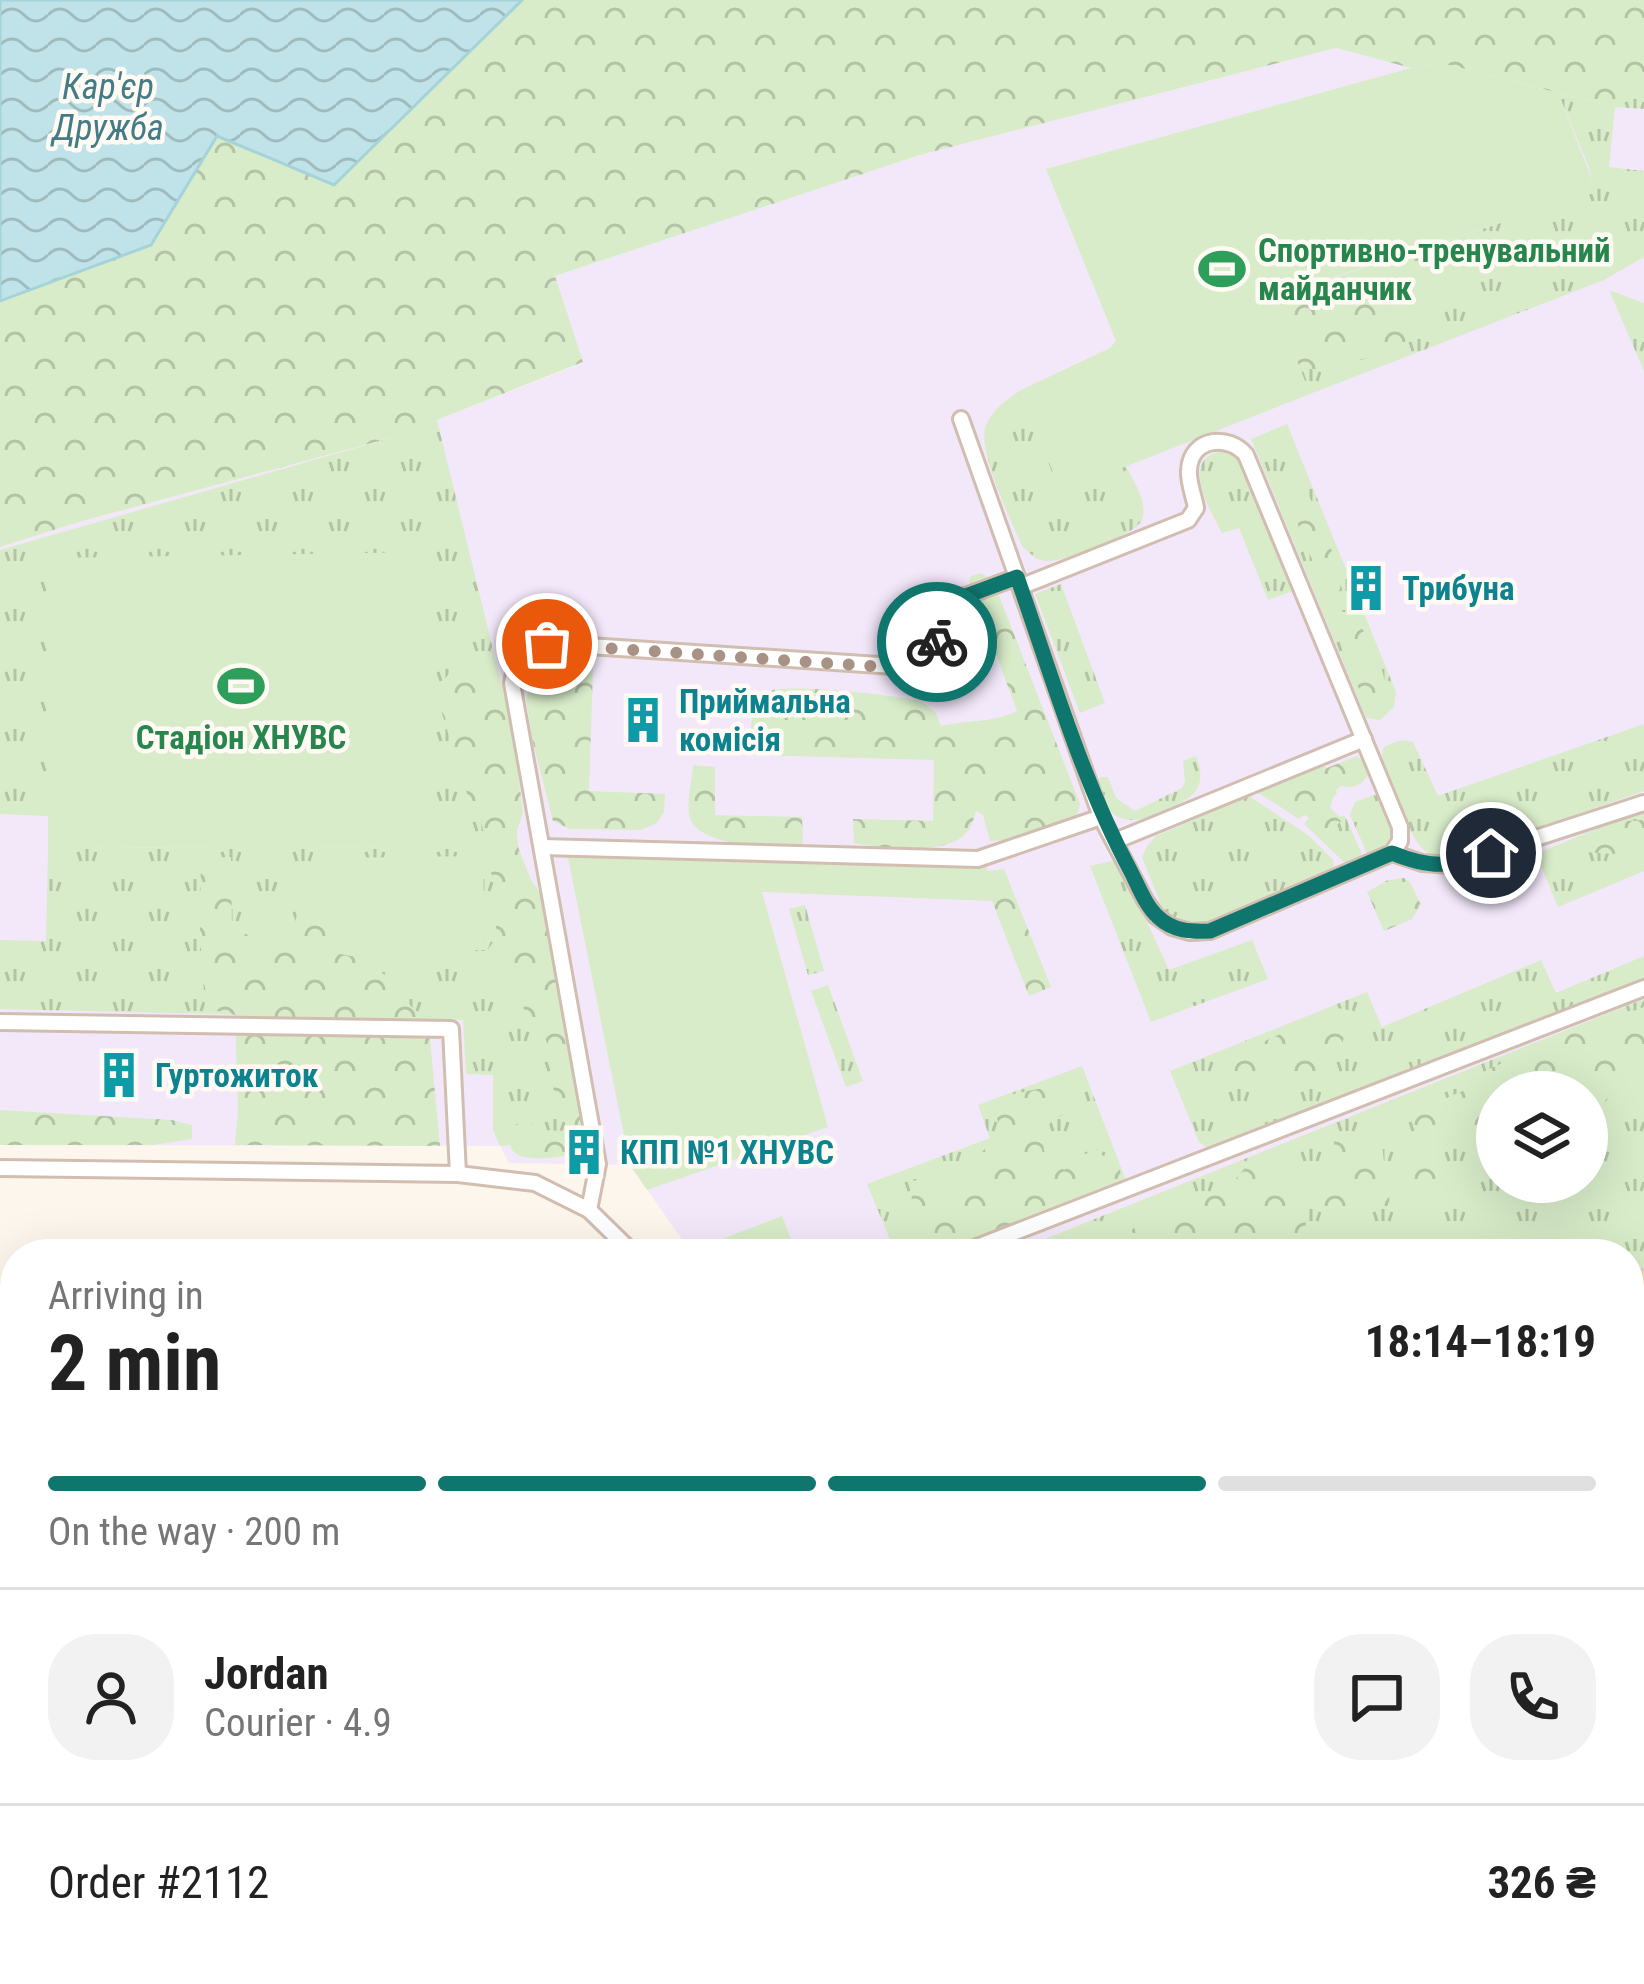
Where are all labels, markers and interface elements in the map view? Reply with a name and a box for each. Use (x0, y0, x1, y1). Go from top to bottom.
water label: Кар'єр Дружба (50, 66, 164, 149)
place label: Спортивно-тренувальний майданчик (1258, 231, 1611, 308)
sports icon: Спортивно-тренувальний майданчик (1197, 244, 1247, 294)
building icon: Трибуна (1341, 563, 1391, 613)
place label: Трибуна (1402, 569, 1515, 608)
courier (877, 582, 997, 702)
pin (496, 593, 598, 695)
icon: bike (904, 609, 970, 675)
icon: bag (514, 611, 580, 677)
sports icon: Стадіон ХНУВС (216, 661, 266, 711)
place label: Приймальна комісія (679, 682, 851, 759)
building icon: Приймальна комісія (618, 695, 668, 745)
place label: Стадіон ХНУВС (136, 718, 346, 757)
pin (1440, 802, 1542, 904)
icon: home (1458, 820, 1524, 886)
building icon: Гуртожиток (94, 1050, 144, 1100)
place label: Гуртожиток (155, 1056, 319, 1095)
map controls (1476, 1071, 1608, 1203)
button: layers (1476, 1071, 1608, 1203)
building icon: КПП №1 ХНУВС (559, 1127, 609, 1177)
place label: КПП №1 ХНУВС (620, 1133, 834, 1172)
text: Arriving in (48, 1273, 204, 1319)
text: 18:14–18:19 (1365, 1315, 1596, 1368)
text: 2 min (48, 1318, 221, 1409)
text: On the way · 200 m (48, 1509, 340, 1555)
button: person (48, 1634, 174, 1760)
button: chat (1314, 1634, 1440, 1760)
button: phone (1470, 1634, 1596, 1760)
text: Jordan (204, 1647, 329, 1700)
text: Courier · 4.9 (204, 1700, 392, 1746)
text: Order #2112 (48, 1856, 269, 1909)
text: 326 ₴ (1487, 1856, 1596, 1909)

